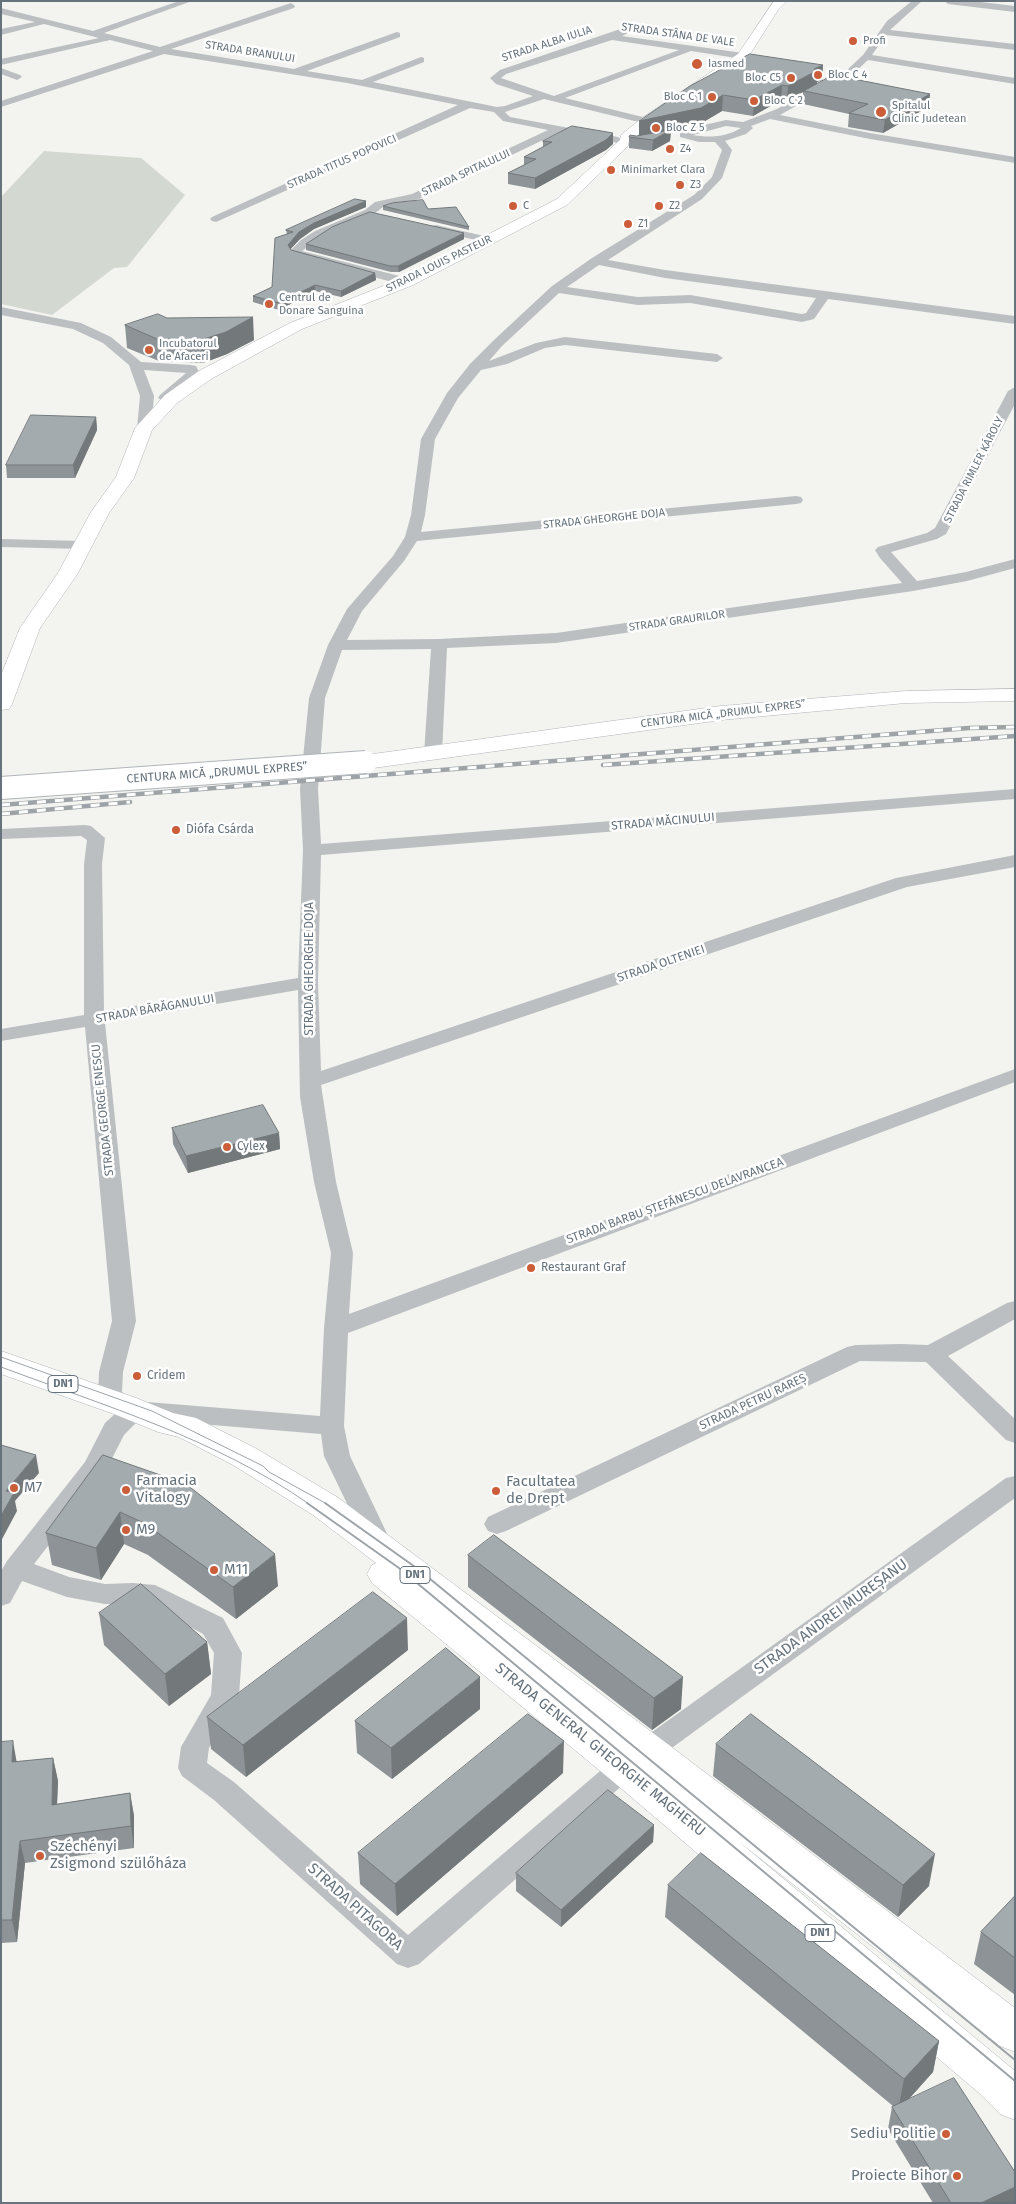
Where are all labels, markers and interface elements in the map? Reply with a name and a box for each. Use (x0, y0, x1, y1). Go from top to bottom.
street label: STRADA STÂNA DE VALE (621, 21, 735, 49)
street label: STRADA ALBA IULIA (500, 23, 594, 65)
place label: Profi (863, 34, 886, 48)
marker: Profi (847, 35, 859, 47)
street label: STRADA BRANULUI (204, 38, 296, 66)
marker: Iasmed (690, 57, 704, 71)
place label: Iasmed (708, 57, 744, 71)
place label: Bloc C 4 (828, 68, 867, 82)
marker: Bloc C 4 (812, 69, 824, 81)
place label: Bloc C5 (745, 71, 781, 85)
marker: Bloc C5 (785, 72, 797, 84)
place label: Bloc C 1 (664, 90, 702, 104)
marker: Bloc C 1 (706, 91, 718, 103)
place label: Bloc C 2 (764, 94, 803, 108)
marker: Bloc C 2 (748, 95, 760, 107)
place label: Spitalul Clinic Judetean (892, 99, 967, 125)
marker: Spitalul Clinic Judetean (874, 105, 888, 119)
place label: Bloc Z 5 (666, 121, 705, 135)
marker: Bloc Z 5 (650, 122, 662, 134)
street label: STRADA TITUS POPOVICI (285, 132, 399, 192)
place label: Z4 (680, 142, 691, 156)
marker: Z4 (664, 143, 676, 155)
street label: STRADA SPITALULUI (420, 147, 512, 199)
place label: Minimarket Clara (621, 163, 705, 177)
marker: Minimarket Clara (605, 164, 617, 176)
place label: Z3 (690, 178, 701, 192)
marker: Z3 (674, 179, 686, 191)
place label: C (523, 199, 529, 213)
place label: Z2 (669, 199, 680, 213)
marker: C (507, 200, 519, 212)
marker: Z2 (653, 200, 665, 212)
place label: Z1 (638, 217, 648, 231)
marker: Z1 (622, 218, 634, 230)
street label: STRADA LOUIS PASTEUR (384, 233, 494, 295)
place label: Centrul de Donare Sanguina (279, 291, 364, 317)
marker: Centrul de Donare Sanguina (263, 298, 275, 310)
place label: Incubatorul de Afaceri (159, 337, 217, 363)
marker: Incubatorul de Afaceri (143, 344, 155, 356)
street label: STRADA RIMLER KÁROLY (941, 415, 1007, 525)
street label: STRADA GHEORGHE DOJA (542, 506, 666, 532)
street label: STRADA GRAURILOR (628, 608, 726, 634)
street label: CENTURA MICĂ „DRUMUL EXPRES” (640, 697, 806, 731)
street label: CENTURA MICĂ „DRUMUL EXPRES” (126, 759, 308, 787)
street label: STRADA MĂCINULUI (611, 810, 715, 834)
place label: Diófa Csárda (186, 823, 254, 837)
marker: Diófa Csárda (170, 824, 182, 836)
street label: STRADA GHEORGHE DOJA (303, 902, 317, 1036)
street label: STRADA OLTENIEI (615, 942, 707, 986)
street label: STRADA BĂRĂGANULUI (95, 991, 215, 1027)
street label: STRADA GEORGE ENESCU (89, 1043, 117, 1177)
place label: Cylex (237, 1140, 265, 1154)
marker: Cylex (221, 1141, 233, 1153)
street label: STRADA BARBU ȘTEFĂNESCU DELAVRANCEA (565, 1155, 785, 1247)
place label: Restaurant Graf (541, 1261, 626, 1275)
marker: Restaurant Graf (525, 1262, 537, 1274)
place label: Cridem (147, 1369, 186, 1383)
marker: Cridem (131, 1370, 143, 1382)
street label: STRADA PETRU RAREȘ (697, 1371, 809, 1433)
road number: DN1 (48, 1376, 78, 1392)
place label: Farmacia Vitalogy (136, 1472, 197, 1507)
place label: Facultatea de Drept (506, 1473, 576, 1508)
place label: M7 (24, 1479, 42, 1497)
marker: M7 (8, 1482, 20, 1494)
marker: Farmacia Vitalogy (120, 1484, 132, 1496)
marker: Facultatea de Drept (490, 1485, 502, 1497)
place label: M9 (136, 1521, 155, 1539)
marker: M9 (120, 1524, 132, 1536)
street label: STRADA ANDREI MUREȘANU (751, 1555, 911, 1679)
place label: M11 (224, 1561, 248, 1579)
marker: M11 (208, 1564, 220, 1576)
road number: DN1 (400, 1566, 430, 1584)
street label: STRADA GENERAL GHEORGHE MAGHERU (491, 1659, 709, 1841)
place label: Széchényi Zsigmond szülőháza (50, 1838, 187, 1873)
marker: Széchényi Zsigmond szülőháza (34, 1850, 46, 1862)
street label: STRADA PITAGORA (304, 1860, 406, 1954)
road number: DN1 (805, 1925, 835, 1942)
place label: Sediu Politie (850, 2125, 936, 2143)
marker: Sediu Politie (940, 2128, 952, 2140)
place label: Proiecte Bihor (851, 2167, 947, 2185)
marker: Proiecte Bihor (951, 2170, 963, 2182)

